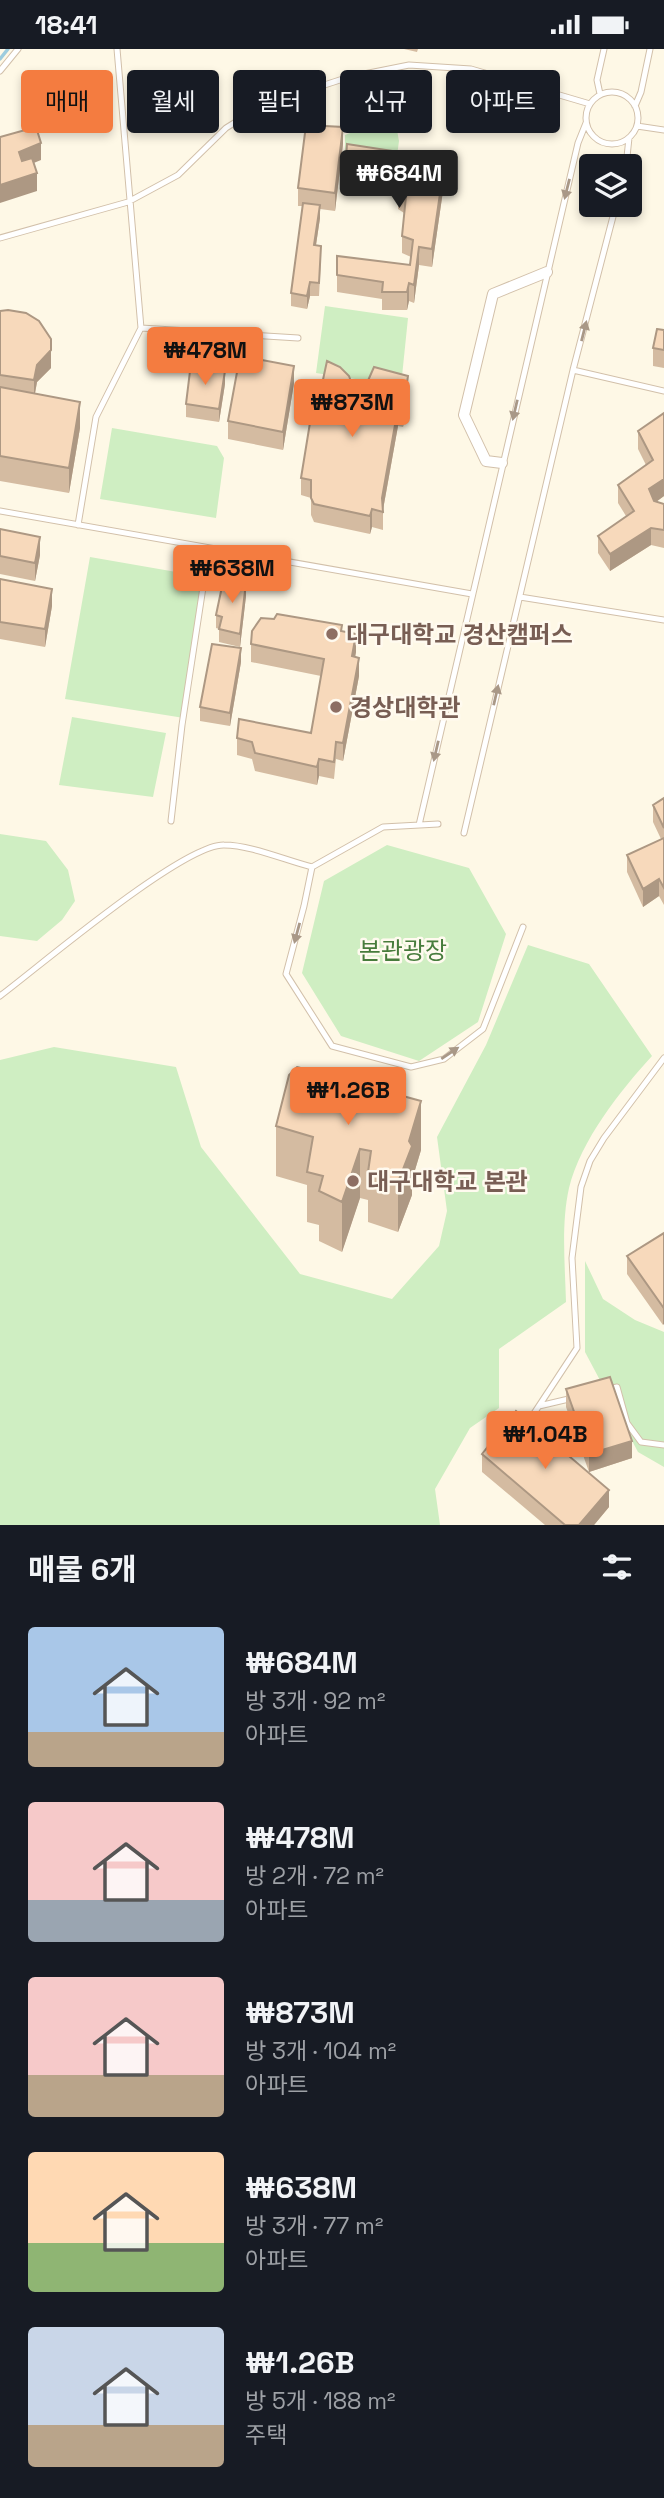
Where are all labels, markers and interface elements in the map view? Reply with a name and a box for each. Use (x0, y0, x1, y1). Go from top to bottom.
text: 18:41 (35, 8, 97, 42)
chip: 매매 (21, 70, 113, 133)
chip: 월세 (127, 70, 219, 133)
chip: 필터 (233, 70, 326, 133)
chip: 신규 (340, 70, 432, 133)
chip: 아파트 (446, 70, 560, 133)
pin: ₩684M (350, 151, 448, 210)
map controls (579, 154, 642, 217)
button: layers (579, 154, 642, 217)
text: ₩684M (356, 158, 442, 188)
one-way arrow (561, 178, 572, 200)
one-way arrow (579, 320, 589, 341)
pin: ₩478M (156, 327, 254, 387)
text: ₩478M (163, 335, 247, 365)
pin: ₩873M (303, 379, 401, 439)
text: ₩873M (310, 387, 394, 417)
one-way arrow (509, 399, 520, 421)
pin: ₩638M (183, 545, 281, 605)
text: ₩638M (189, 553, 275, 583)
place label: 대구대학교 경산캠퍼스 (346, 619, 573, 650)
marker: 대구대학교 경산캠퍼스 (324, 626, 340, 642)
one-way arrow (491, 684, 502, 706)
place label: 경상대학관 (350, 692, 460, 723)
marker: 경상대학관 (328, 699, 344, 715)
one-way arrow (430, 740, 441, 762)
one-way arrow (291, 923, 302, 945)
park label: 본관광장 (359, 935, 447, 966)
one-way arrow (441, 1046, 459, 1060)
pin: ₩1.26B (291, 1067, 405, 1127)
text: ₩1.26B (306, 1075, 390, 1105)
place label: 대구대학교 본관 (367, 1166, 528, 1197)
marker: 대구대학교 본관 (345, 1173, 361, 1189)
pin: ₩1.04B (488, 1411, 602, 1471)
text: ₩1.04B (502, 1419, 588, 1449)
icon: filters (598, 1548, 636, 1586)
text: 매물 6개 (28, 1550, 137, 1589)
text: ₩684M (245, 1643, 358, 1682)
icon: home (84, 1655, 168, 1739)
text: 방 3개 · 92 m² (245, 1686, 385, 1716)
text: 아파트 (245, 1720, 308, 1750)
text: ₩478M (245, 1818, 355, 1857)
icon: home (84, 1830, 168, 1914)
text: 방 2개 · 72 m² (245, 1861, 384, 1891)
text: 아파트 (245, 1895, 308, 1925)
text: ₩873M (245, 1993, 355, 2032)
icon: home (84, 2005, 168, 2089)
text: 방 3개 · 104 m² (245, 2036, 396, 2066)
text: 아파트 (245, 2070, 308, 2100)
text: ₩638M (245, 2168, 357, 2207)
icon: home (84, 2180, 168, 2264)
text: 방 3개 · 77 m² (245, 2211, 383, 2241)
text: 아파트 (245, 2245, 308, 2275)
text: ₩1.26B (245, 2343, 354, 2382)
icon: home (84, 2355, 168, 2439)
text: 방 5개 · 188 m² (245, 2386, 396, 2416)
text: 주택 (245, 2420, 287, 2450)

